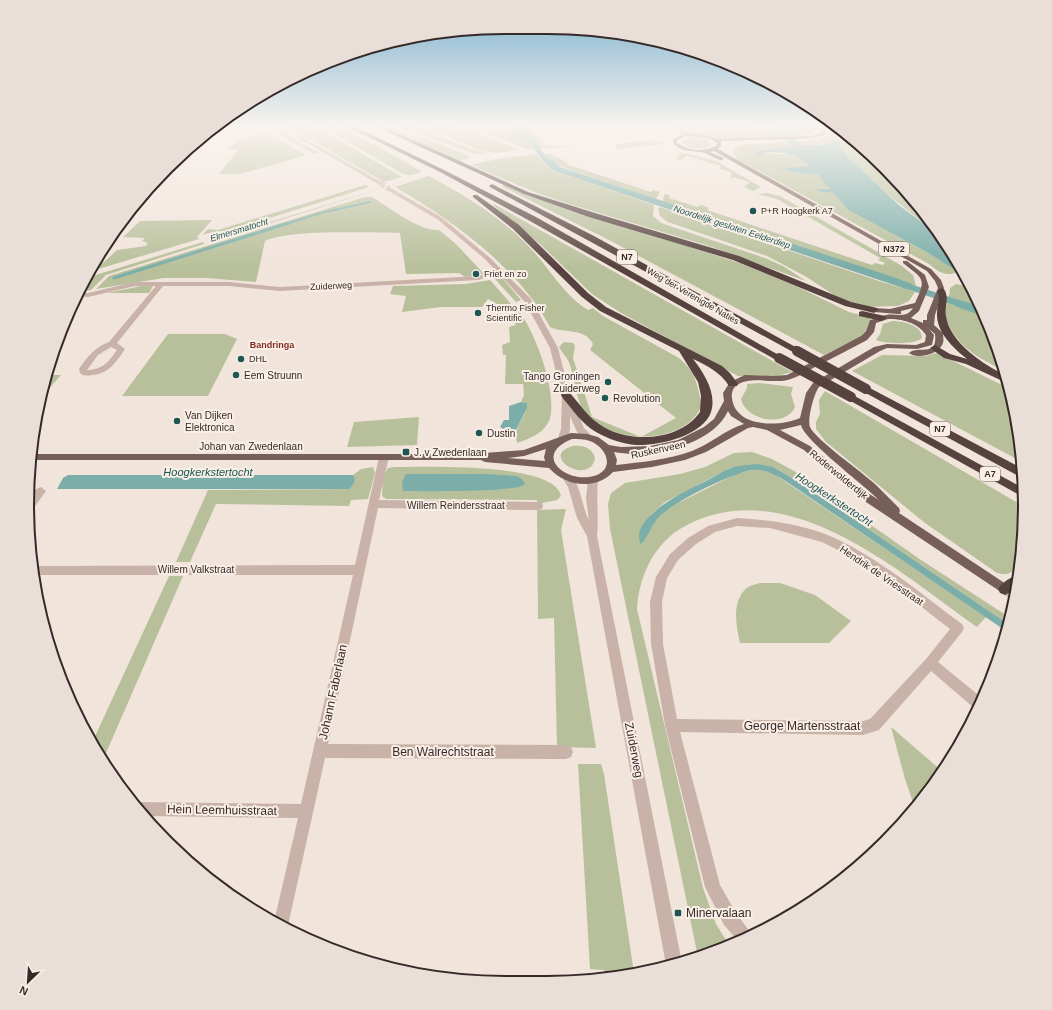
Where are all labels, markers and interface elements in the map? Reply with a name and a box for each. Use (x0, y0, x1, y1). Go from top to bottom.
water label: Noordelijk gesloten Eelderdiep (672, 203, 792, 251)
marker: P+R Hoogkerk A7 (748, 206, 758, 216)
place label: P+R Hoogkerk A7 (761, 206, 833, 216)
water label: Elmersmatocht (209, 216, 270, 244)
road number: N372 (879, 242, 909, 256)
road number: N7 (617, 250, 637, 264)
street label: Weg der Verenigde Naties (645, 265, 741, 327)
marker: Friet en zo (471, 269, 481, 279)
place label: Friet en zo (484, 269, 527, 279)
street label: Zuiderweg (310, 280, 352, 292)
place label: Thermo Fisher Scientific (486, 303, 545, 323)
marker: Thermo Fisher Scientific (473, 308, 483, 318)
district label: Bandringa (250, 340, 295, 350)
marker: DHL (236, 354, 246, 364)
place label: DHL (249, 354, 267, 364)
marker: Eem Struunn (231, 370, 241, 380)
place label: Eem Struunn (244, 370, 302, 381)
place label: Tango Groningen Zuiderweg (523, 371, 600, 394)
marker: Tango Groningen Zuiderweg (603, 377, 613, 387)
marker: Revolution (600, 393, 610, 403)
place label: Revolution (613, 393, 660, 404)
place label: Van Dijken Elektronica (185, 410, 235, 433)
marker: Van Dijken Elektronica (172, 416, 182, 426)
road number: N7 (930, 422, 950, 436)
marker: Dustin (474, 428, 484, 438)
place label: Dustin (487, 428, 515, 439)
street label: Ruskenveen (630, 438, 686, 461)
street label: Johan van Zwedenlaan (199, 441, 303, 452)
marker: J. v Zwedenlaan (401, 447, 411, 457)
place label: J. v Zwedenlaan (414, 447, 487, 458)
street label: Roderwolderdijk (807, 448, 871, 502)
water label: Hoogkerkstertocht (163, 466, 254, 478)
road number: A7 (980, 467, 1000, 481)
water label: Hoogkerkstertocht (793, 470, 875, 529)
street label: Willem Reindersstraat (407, 500, 505, 511)
street label: Hendrik de Vriesstraat (838, 543, 926, 608)
street label: Willem Valkstraat (158, 564, 234, 575)
street label: Johann Faberlaan (316, 643, 350, 741)
street label: George Martensstraat (744, 719, 861, 733)
street label: Zuiderweg (622, 721, 646, 779)
street label: Ben Walrechtstraat (392, 745, 494, 759)
street label: Hein Leemhuisstraat (167, 802, 278, 818)
place label: Minervalaan (686, 906, 751, 920)
marker: Minervalaan (673, 908, 683, 918)
north arrow (8, 962, 48, 1002)
text: N (18, 984, 30, 998)

